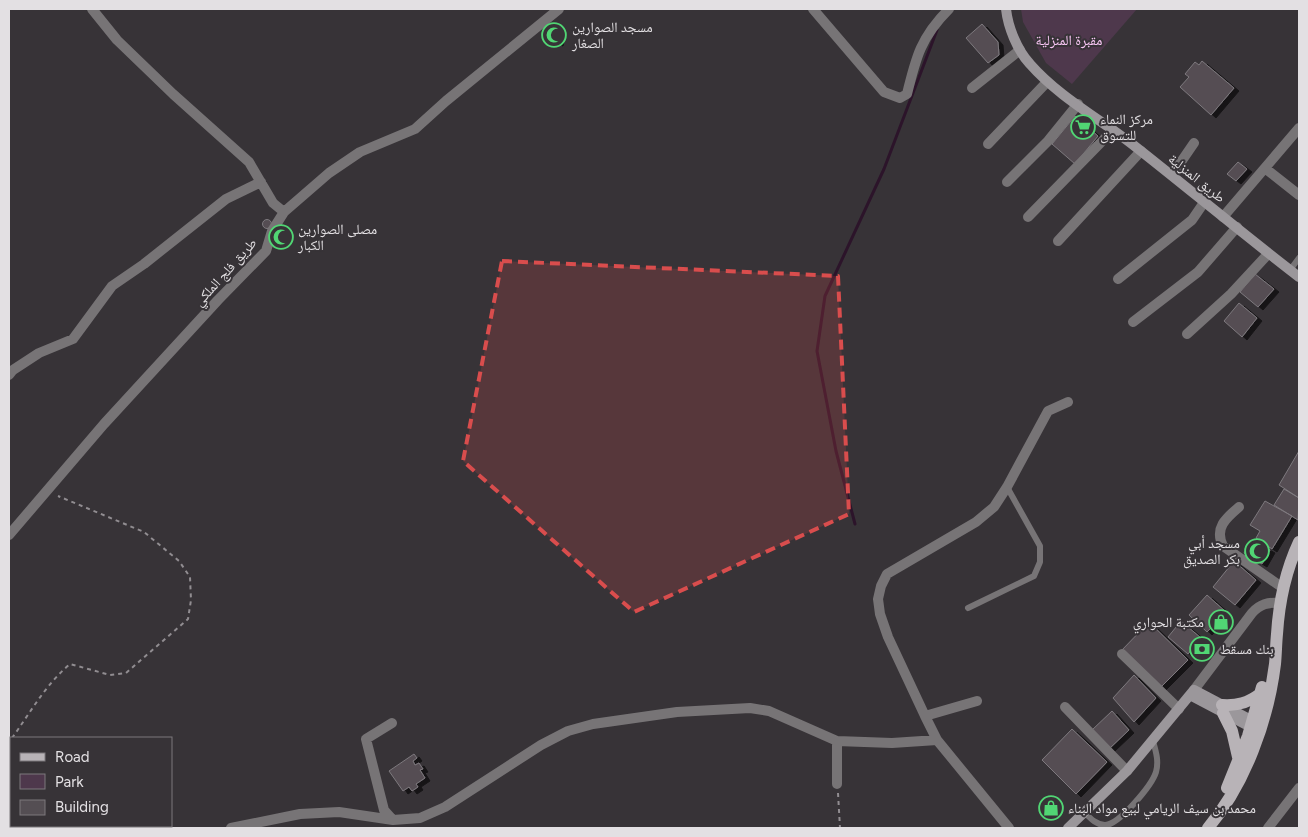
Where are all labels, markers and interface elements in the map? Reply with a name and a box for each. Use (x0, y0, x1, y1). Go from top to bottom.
place label: مسجد الصوارين الصغار (571, 19, 653, 52)
mosque icon: مسجد الصوارين الصغار (541, 22, 567, 48)
park label: مقبرة المنزلية (1036, 32, 1102, 49)
place label: مركز النماء للتسوق (1100, 111, 1153, 144)
supermarket icon: مركز النماء للتسوق (1070, 114, 1096, 140)
street label: طريق المنزلية (1164, 150, 1229, 207)
place label: مصلى الصوارين الكبار (297, 221, 377, 254)
mosque icon: مصلى الصوارين الكبار (268, 224, 294, 250)
street label: طريق فلج الملكي (190, 235, 262, 312)
place label: مسجد أبي بكر الصديق (1183, 535, 1240, 569)
mosque icon: مسجد أبي بكر الصديق (1244, 538, 1270, 564)
shop icon: مكتبة الحواري (1208, 609, 1234, 635)
place label: مكتبة الحواري (1133, 614, 1204, 634)
bank icon: بنك مسقط (1189, 636, 1215, 662)
place label: بنك مسقط (1220, 641, 1274, 658)
legend (10, 737, 172, 827)
text: Road (55, 748, 90, 766)
text: Park (55, 773, 84, 791)
shop icon: محمد بن سيف الريامي لبيع مواد البناء (1038, 795, 1064, 821)
text: Building (55, 798, 109, 816)
place label: محمد بن سيف الريامي لبيع مواد البناء (1068, 800, 1256, 820)

